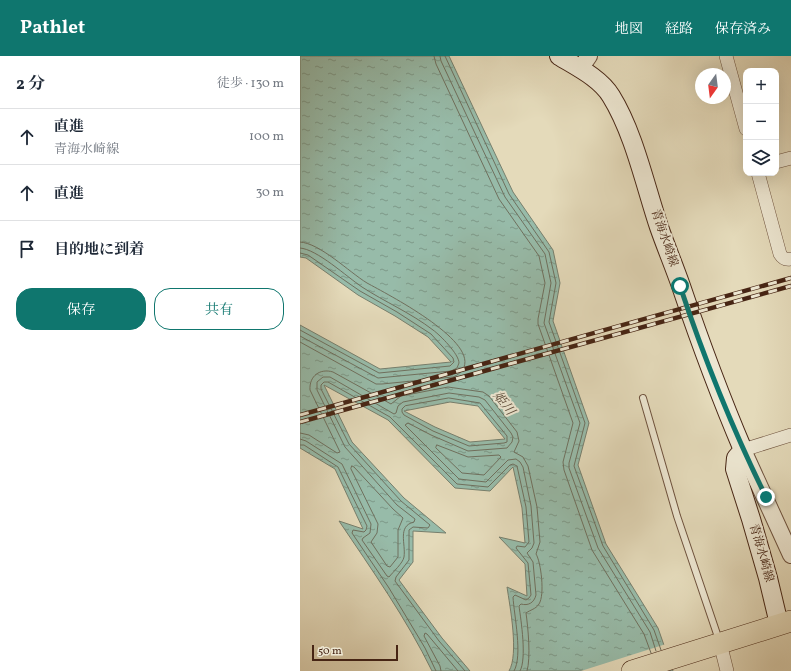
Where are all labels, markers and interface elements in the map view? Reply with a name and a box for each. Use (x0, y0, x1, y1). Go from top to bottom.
text: Pathlet (20, 15, 85, 41)
text: 地図 (615, 20, 643, 39)
text: 経路 (665, 20, 693, 39)
text: 保存済み (715, 20, 771, 39)
north arrow (695, 68, 731, 104)
map controls (743, 68, 779, 176)
button: + (743, 68, 779, 104)
text: 2 分 (16, 73, 45, 96)
text: 徒歩 · 130 m (217, 75, 284, 93)
button: − (743, 104, 779, 140)
text: 直進 (54, 117, 84, 138)
icon: ahead (16, 126, 38, 148)
text: 100 m (249, 128, 284, 146)
button: layers (743, 140, 779, 176)
text: 青海水崎線 (54, 141, 119, 159)
icon: ahead (16, 182, 38, 204)
text: 直進 (54, 184, 84, 205)
text: 30 m (256, 184, 284, 202)
street label: 青海水崎線 (647, 207, 681, 269)
icon: arrive (16, 238, 38, 260)
text: 目的地に到着 (54, 240, 144, 261)
route start (671, 277, 689, 295)
button: 保存 (16, 288, 146, 330)
button: 共有 (154, 288, 284, 330)
water label: 姫川 (488, 388, 519, 421)
route end (757, 488, 775, 506)
street label: 青海水崎線 (745, 522, 777, 584)
scale bar (312, 643, 398, 662)
text: 50 m (318, 644, 342, 659)

